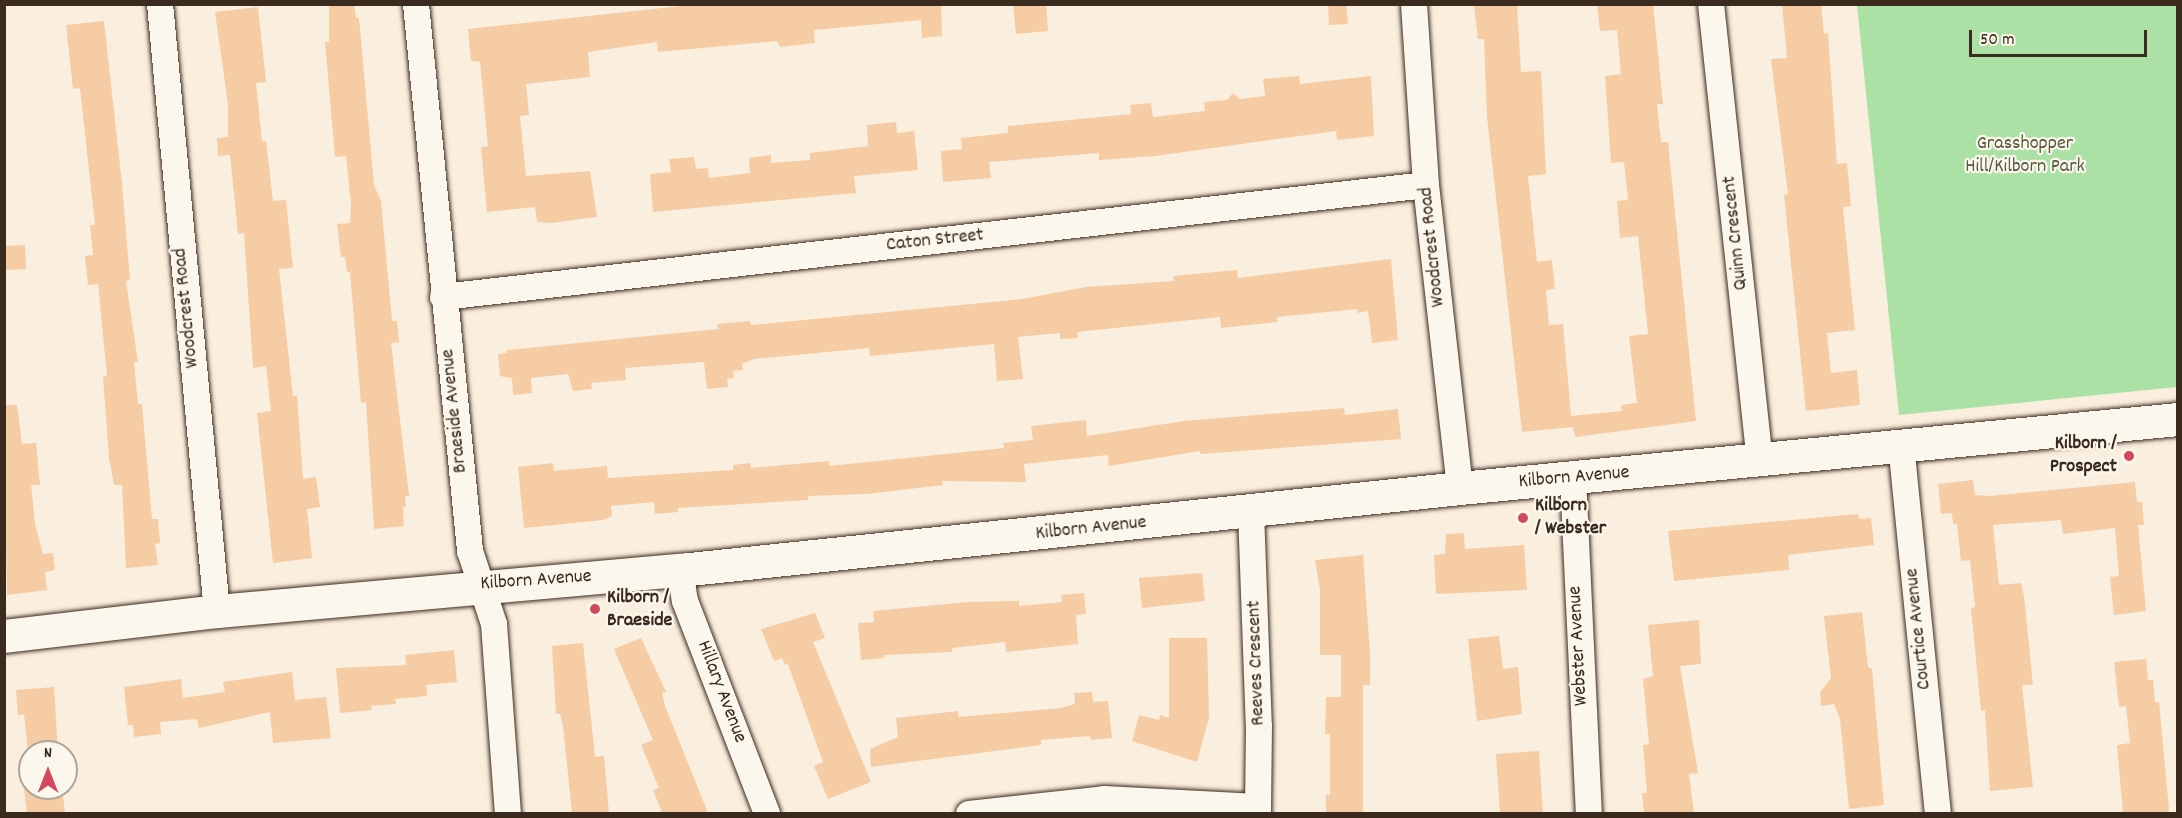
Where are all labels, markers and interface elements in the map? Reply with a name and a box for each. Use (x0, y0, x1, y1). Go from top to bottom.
scale bar (1972, 18, 2150, 56)
text: 50 m (1980, 28, 2015, 53)
park label: Grasshopper Hill/Kilborn Park (1965, 133, 2085, 180)
street label: Quinn Crescent (1718, 175, 1754, 291)
street label: Woodcrest Road (1415, 186, 1451, 308)
street label: Caton Street (885, 224, 985, 258)
street label: Woodcrest Road (169, 247, 205, 369)
street label: Braeside Avenue (437, 348, 473, 474)
place label: Kilborn / Prospect (2050, 432, 2117, 479)
marker: Kilborn / Prospect (2122, 449, 2136, 463)
street label: Kilborn Avenue (1518, 461, 1630, 495)
place label: Kilborn / Webster (1535, 494, 1606, 541)
street label: Kilborn Avenue (1034, 511, 1148, 547)
marker: Kilborn / Webster (1516, 511, 1530, 525)
street label: Kilborn Avenue (480, 565, 592, 597)
street label: Courtice Avenue (1901, 567, 1937, 691)
street label: Webster Avenue (1564, 585, 1594, 707)
place label: Kilborn / Braeside (607, 586, 672, 633)
street label: Reeves Crescent (1243, 600, 1271, 726)
marker: Kilborn / Braeside (588, 602, 602, 616)
street label: Hillary Avenue (691, 637, 751, 747)
north arrow (18, 740, 78, 800)
text: N (44, 742, 52, 765)

